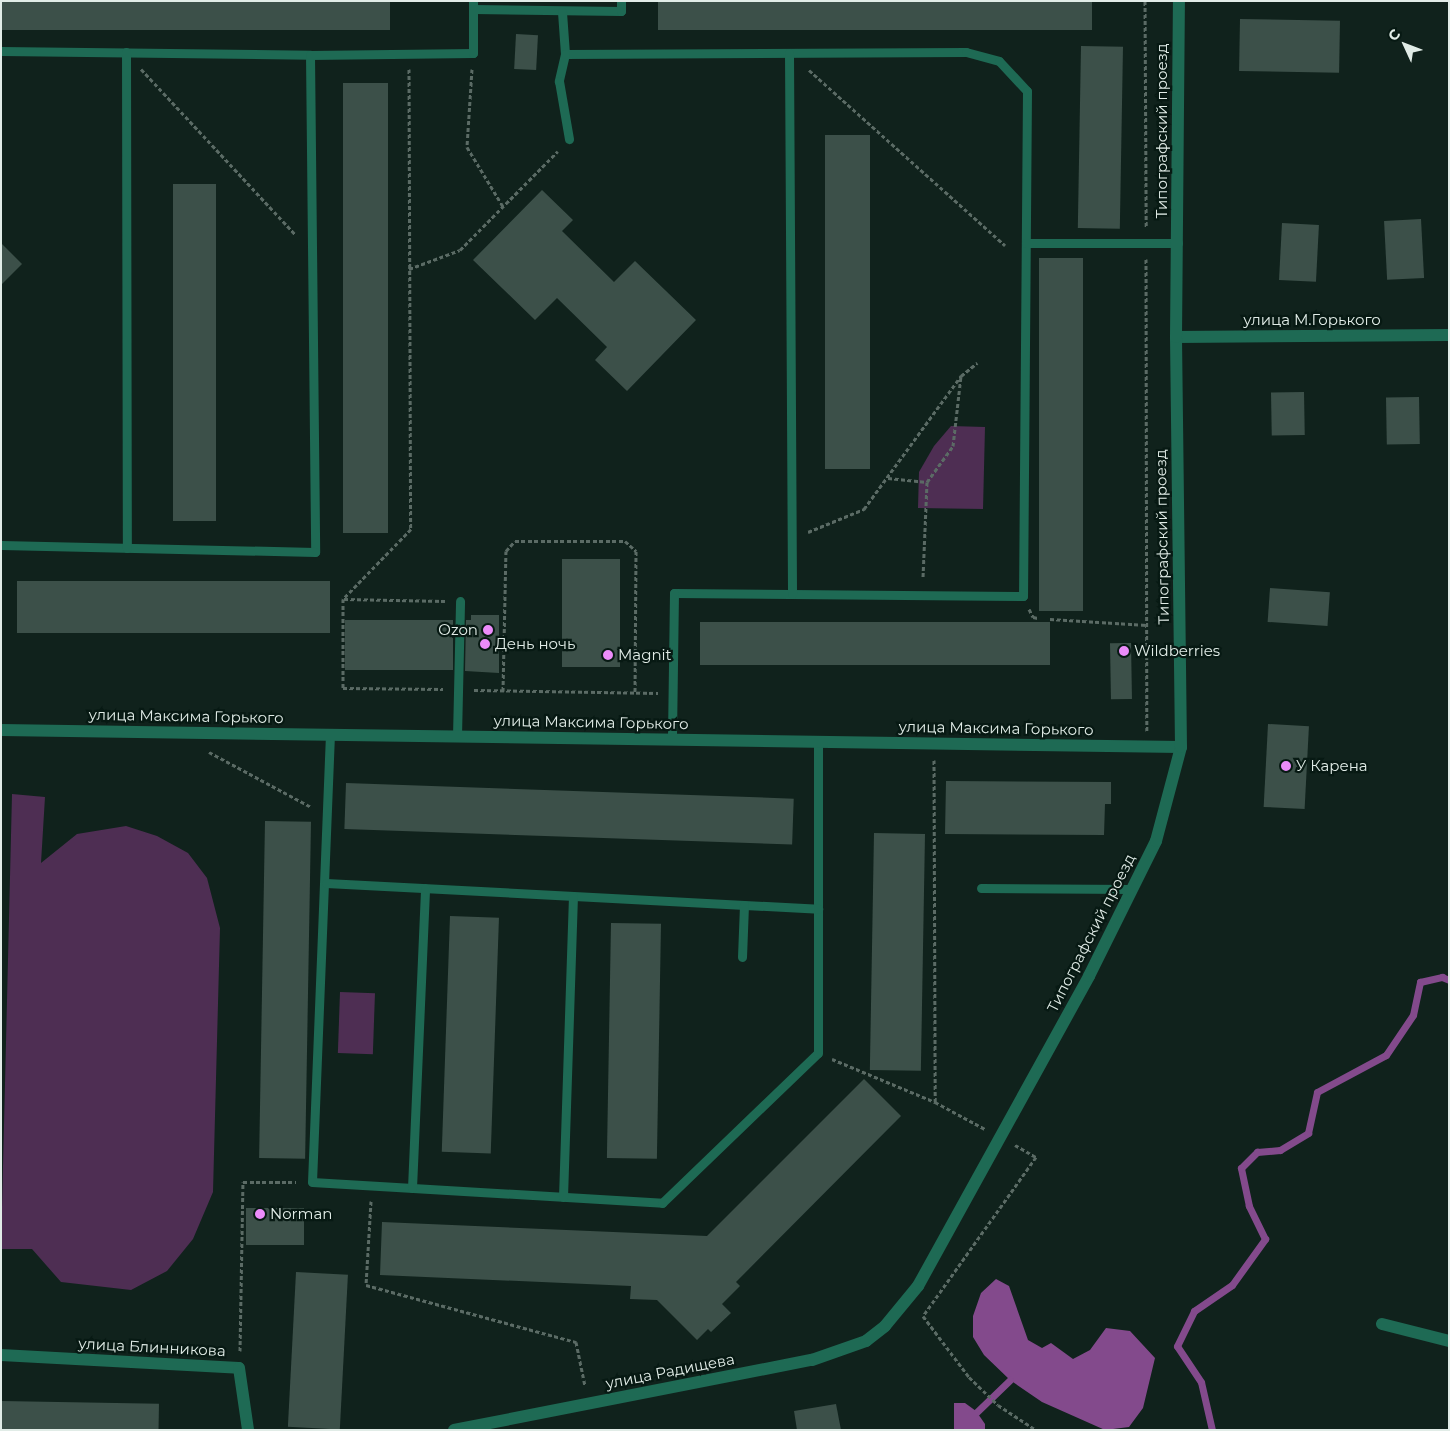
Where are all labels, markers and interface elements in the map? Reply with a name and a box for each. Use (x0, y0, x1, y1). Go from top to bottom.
north arrow (1380, 20, 1430, 70)
text: С (1384, 25, 1404, 45)
street label: Типографский проезд (1153, 43, 1171, 219)
street label: улица М.Горького (1243, 311, 1381, 329)
street label: Типографский проезд (1151, 449, 1173, 625)
place label: Ozon (438, 621, 478, 639)
marker: Ozon (482, 624, 494, 636)
place label: День ночь (495, 635, 576, 653)
marker: День ночь (479, 638, 491, 650)
place label: Wildberries (1134, 642, 1220, 660)
marker: Wildberries (1118, 645, 1130, 657)
place label: Magnit (618, 646, 672, 664)
marker: Magnit (602, 649, 614, 661)
street label: улица Максима Горького (88, 705, 284, 727)
street label: улица Максима Горького (493, 711, 689, 733)
street label: улица Максима Горького (898, 717, 1094, 739)
place label: У Карена (1296, 757, 1368, 775)
marker: У Карена (1280, 760, 1292, 772)
street label: Типографский проезд (1043, 851, 1139, 1015)
place label: Norman (270, 1205, 332, 1223)
marker: Norman (254, 1208, 266, 1220)
street label: улица Блинникова (78, 1334, 226, 1360)
street label: улица Радищева (604, 1350, 736, 1392)

